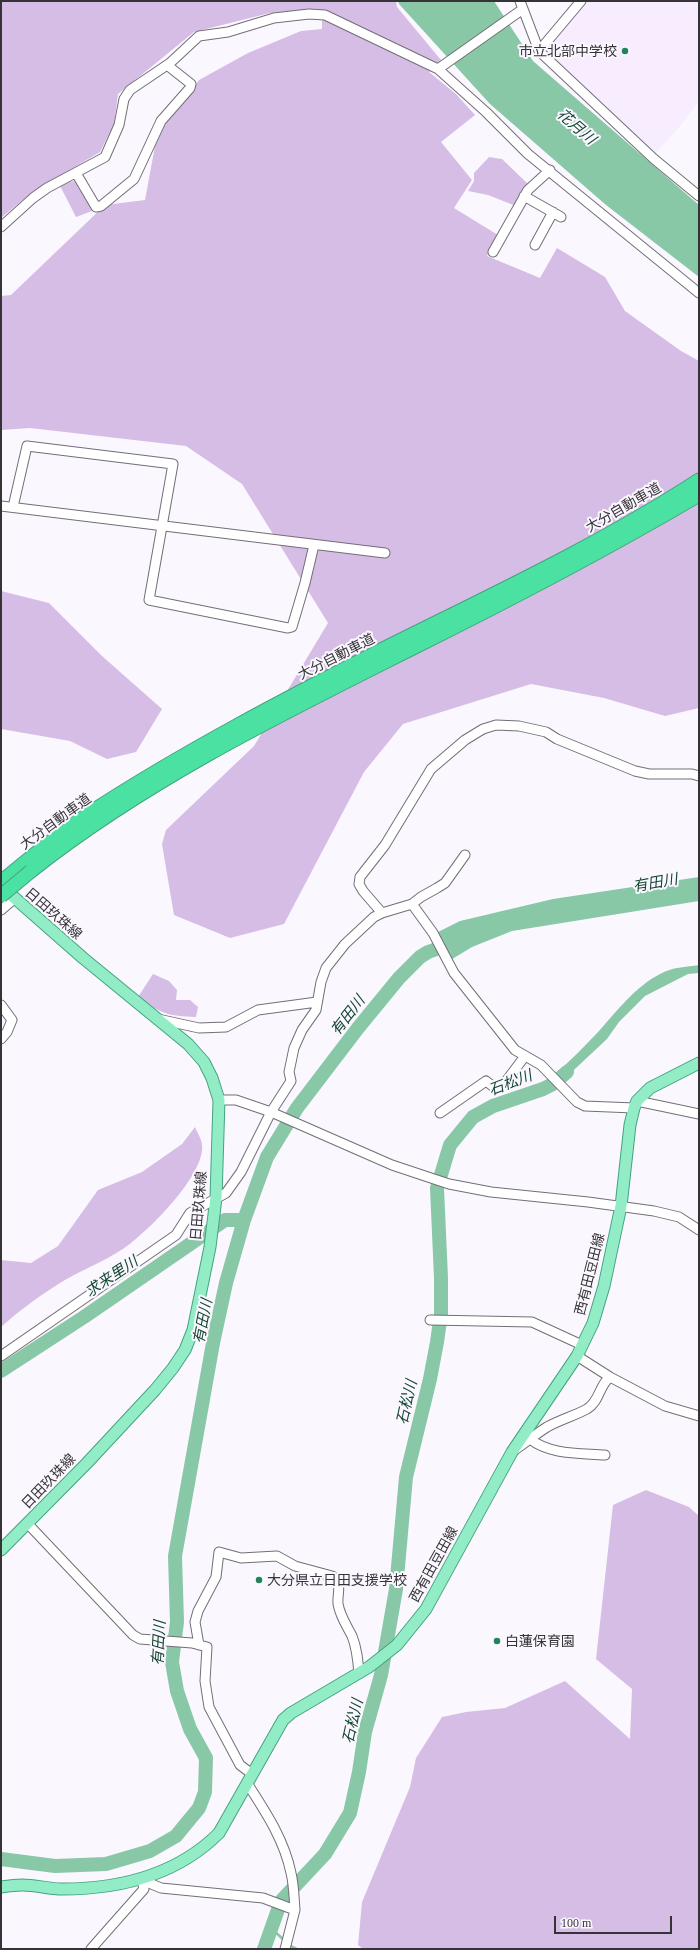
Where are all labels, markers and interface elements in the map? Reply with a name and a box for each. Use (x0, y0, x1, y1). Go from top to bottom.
place label: 市立北部中学校 (519, 43, 617, 59)
marker: 市立北部中学校 (620, 46, 630, 56)
water label: 花月川 (554, 104, 600, 148)
street label: 大分自動車道 (582, 479, 664, 535)
street label: 大分自動車道 (295, 629, 377, 683)
street label: 大分自動車道 (16, 790, 94, 852)
water label: 有田川 (631, 869, 679, 895)
street label: 日田玖珠線 (22, 884, 86, 942)
water label: 有田川 (326, 992, 368, 1038)
water label: 石松川 (486, 1066, 534, 1098)
street label: 日田玖珠線 (187, 1170, 209, 1242)
street label: 西有田豆田線 (571, 1231, 607, 1317)
water label: 求来里川 (81, 1252, 141, 1300)
water label: 有田川 (189, 1297, 215, 1345)
water label: 石松川 (392, 1378, 420, 1426)
street label: 日田玖珠線 (18, 1450, 78, 1512)
street label: 西有田豆田線 (405, 1523, 461, 1605)
place label: 大分県立日田支援学校 (267, 1572, 407, 1588)
marker: 大分県立日田支援学校 (254, 1575, 264, 1585)
water label: 有田川 (148, 1620, 168, 1666)
place label: 白蓮保育園 (505, 1633, 575, 1649)
marker: 白蓮保育園 (492, 1636, 502, 1646)
water label: 石松川 (338, 1697, 366, 1745)
scale bar (556, 1908, 674, 1934)
text: 100 m (561, 1916, 591, 1930)

